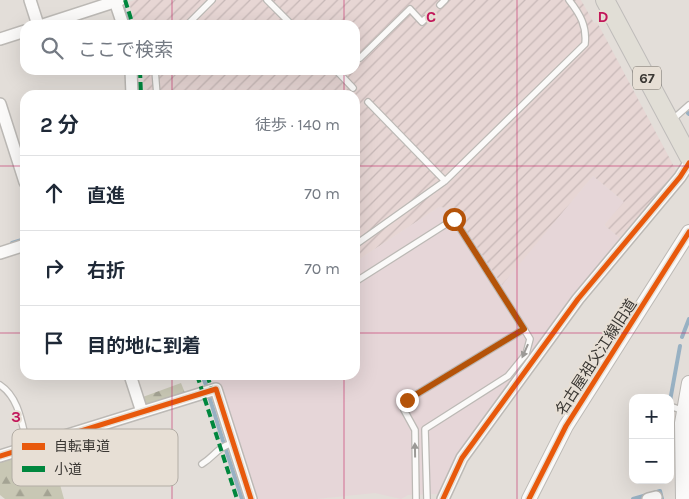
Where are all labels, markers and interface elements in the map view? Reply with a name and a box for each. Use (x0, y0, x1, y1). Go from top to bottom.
text: C (426, 7, 436, 26)
text: D (598, 7, 609, 26)
search box (20, 20, 360, 75)
icon: search (38, 34, 66, 62)
text: ここで検索 (78, 39, 173, 61)
road number: 67 (633, 66, 661, 90)
text: 2 分 (40, 113, 79, 137)
text: 徒歩 · 140 m (255, 115, 340, 134)
icon: ahead (40, 179, 68, 207)
text: 70 m (304, 184, 340, 203)
text: 直進 (87, 185, 125, 207)
route start (443, 208, 466, 231)
icon: right (40, 254, 68, 282)
text: 70 m (304, 259, 340, 278)
text: 右折 (87, 260, 125, 282)
street label: 名古屋祖父江線旧道 (552, 295, 640, 419)
icon: arrive (40, 329, 68, 357)
text: 目的地に到着 (87, 335, 201, 357)
one-way arrow (521, 344, 529, 358)
route end (396, 389, 419, 412)
map controls (629, 394, 674, 484)
button: + (629, 394, 674, 439)
text: 3 (11, 407, 21, 426)
legend (12, 429, 178, 486)
text: 自転車道 (54, 438, 110, 455)
button: − (629, 439, 674, 484)
one-way arrow (411, 442, 419, 458)
text: 小道 (54, 461, 82, 478)

